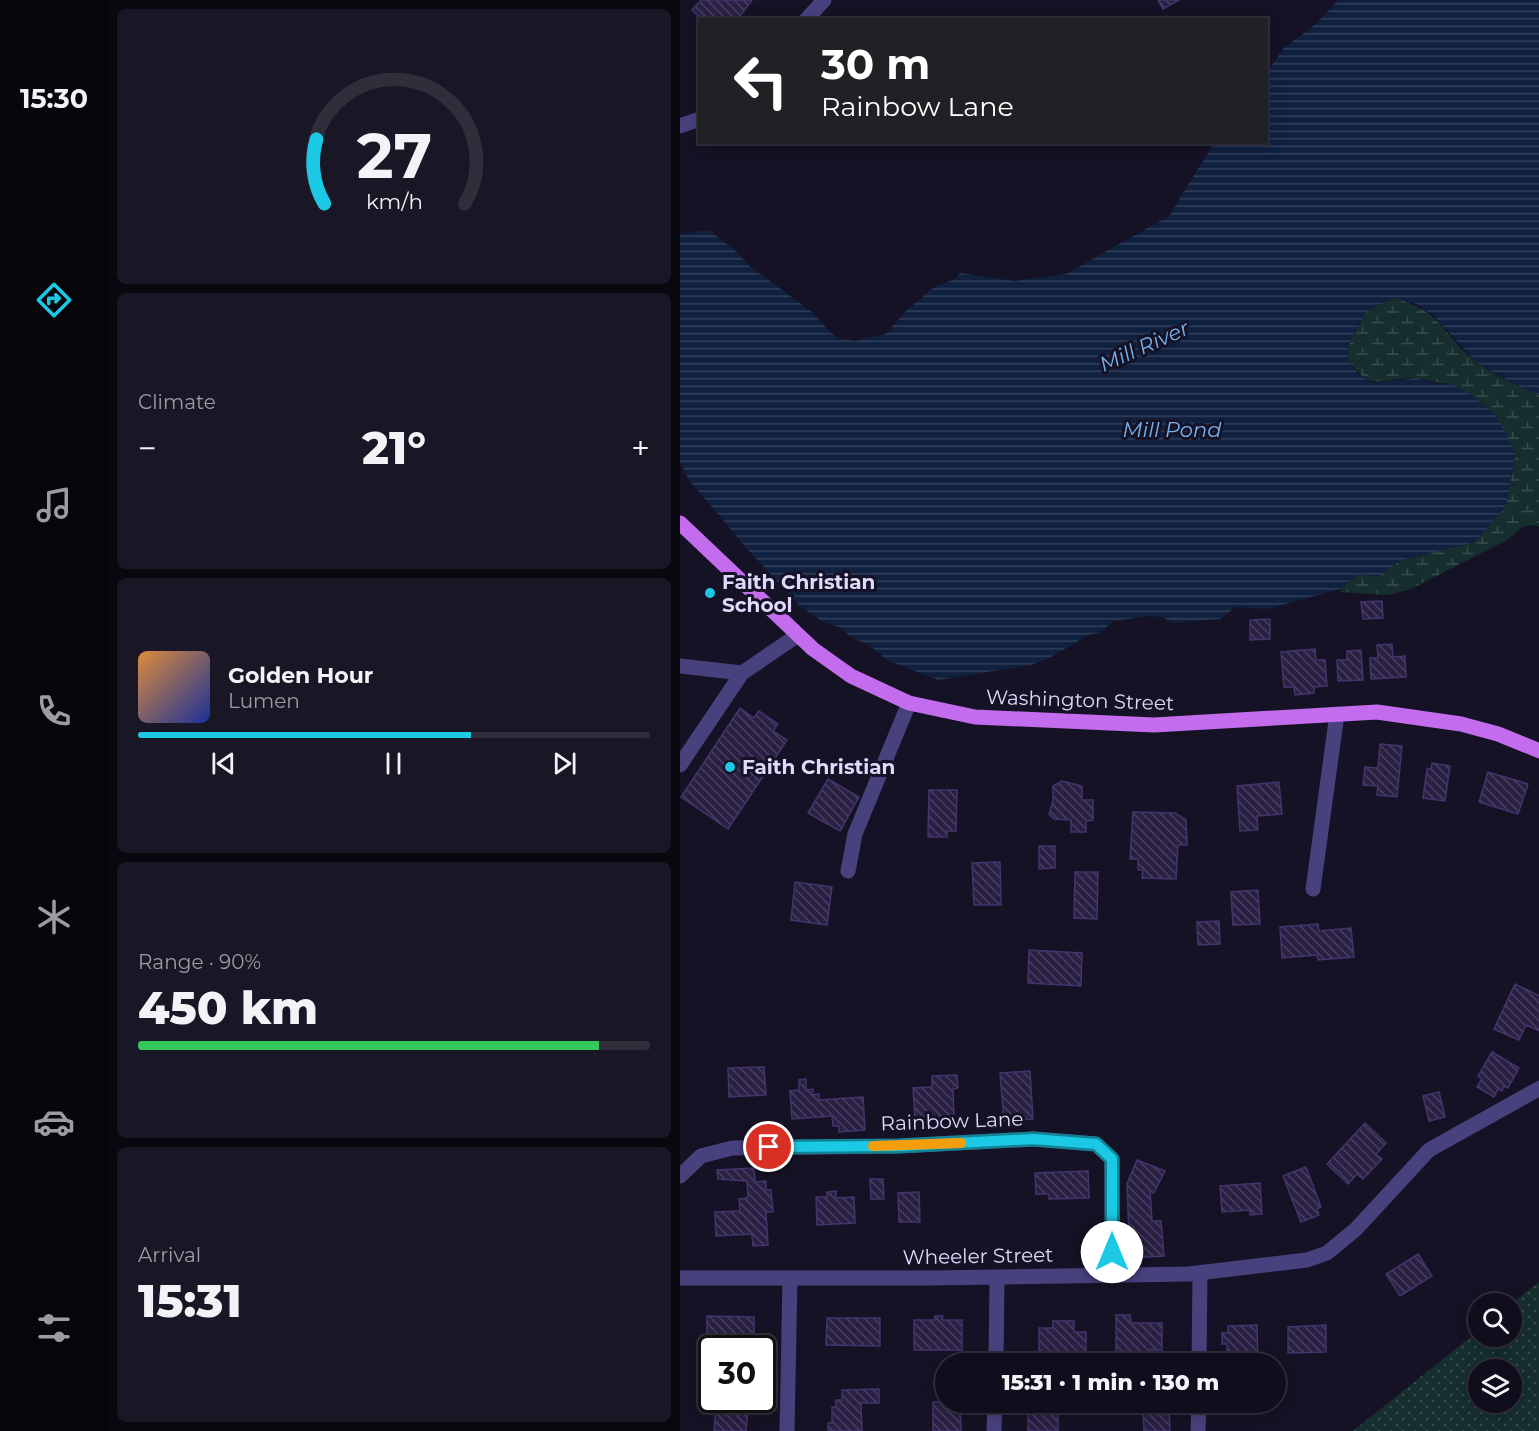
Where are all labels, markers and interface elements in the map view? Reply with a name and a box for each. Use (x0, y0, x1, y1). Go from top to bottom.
text: 30 m (821, 38, 930, 90)
icon: left (722, 42, 800, 120)
text: 15:30 (20, 82, 88, 115)
text: Rainbow Lane (821, 90, 1014, 123)
text: 27 (356, 118, 432, 194)
text: km/h (365, 188, 423, 214)
icon: directions (33, 279, 75, 321)
water label: Mill River (1095, 315, 1193, 377)
text: Climate (138, 390, 216, 414)
water label: Mill Pond (1123, 417, 1222, 442)
text: 21° (362, 420, 426, 475)
text: − (138, 428, 157, 468)
text: + (631, 428, 650, 468)
icon: music (33, 484, 75, 526)
place label: Faith Christian School (722, 570, 875, 617)
marker: Faith Christian School (703, 586, 717, 600)
text: Golden Hour (228, 662, 373, 689)
street label: Washington Street (985, 685, 1175, 715)
text: Lumen (228, 689, 300, 713)
icon: phone (33, 690, 75, 732)
icon: previous (207, 747, 240, 780)
icon: pause (377, 747, 410, 780)
icon: next (548, 747, 581, 780)
place label: Faith Christian (742, 755, 895, 779)
marker: Faith Christian (723, 760, 737, 774)
icon: climate (33, 896, 75, 938)
text: Range · 90% (138, 950, 261, 974)
text: 450 km (138, 980, 318, 1035)
icon: car (33, 1101, 75, 1143)
street label: Rainbow Lane (880, 1107, 1024, 1135)
pin (743, 1121, 794, 1172)
icon: arrive (752, 1130, 785, 1163)
position arrow (1080, 1220, 1144, 1284)
text: Arrival (138, 1243, 201, 1267)
street label: Wheeler Street (902, 1243, 1054, 1269)
text: 15:31 (138, 1273, 242, 1328)
map controls (1468, 1293, 1522, 1413)
button: search (1468, 1293, 1522, 1347)
icon: filters (33, 1307, 75, 1349)
speed limit sign: 30 (698, 1335, 776, 1413)
button: layers (1468, 1359, 1522, 1413)
text: 15:31 · 1 min · 130 m (1002, 1369, 1219, 1396)

